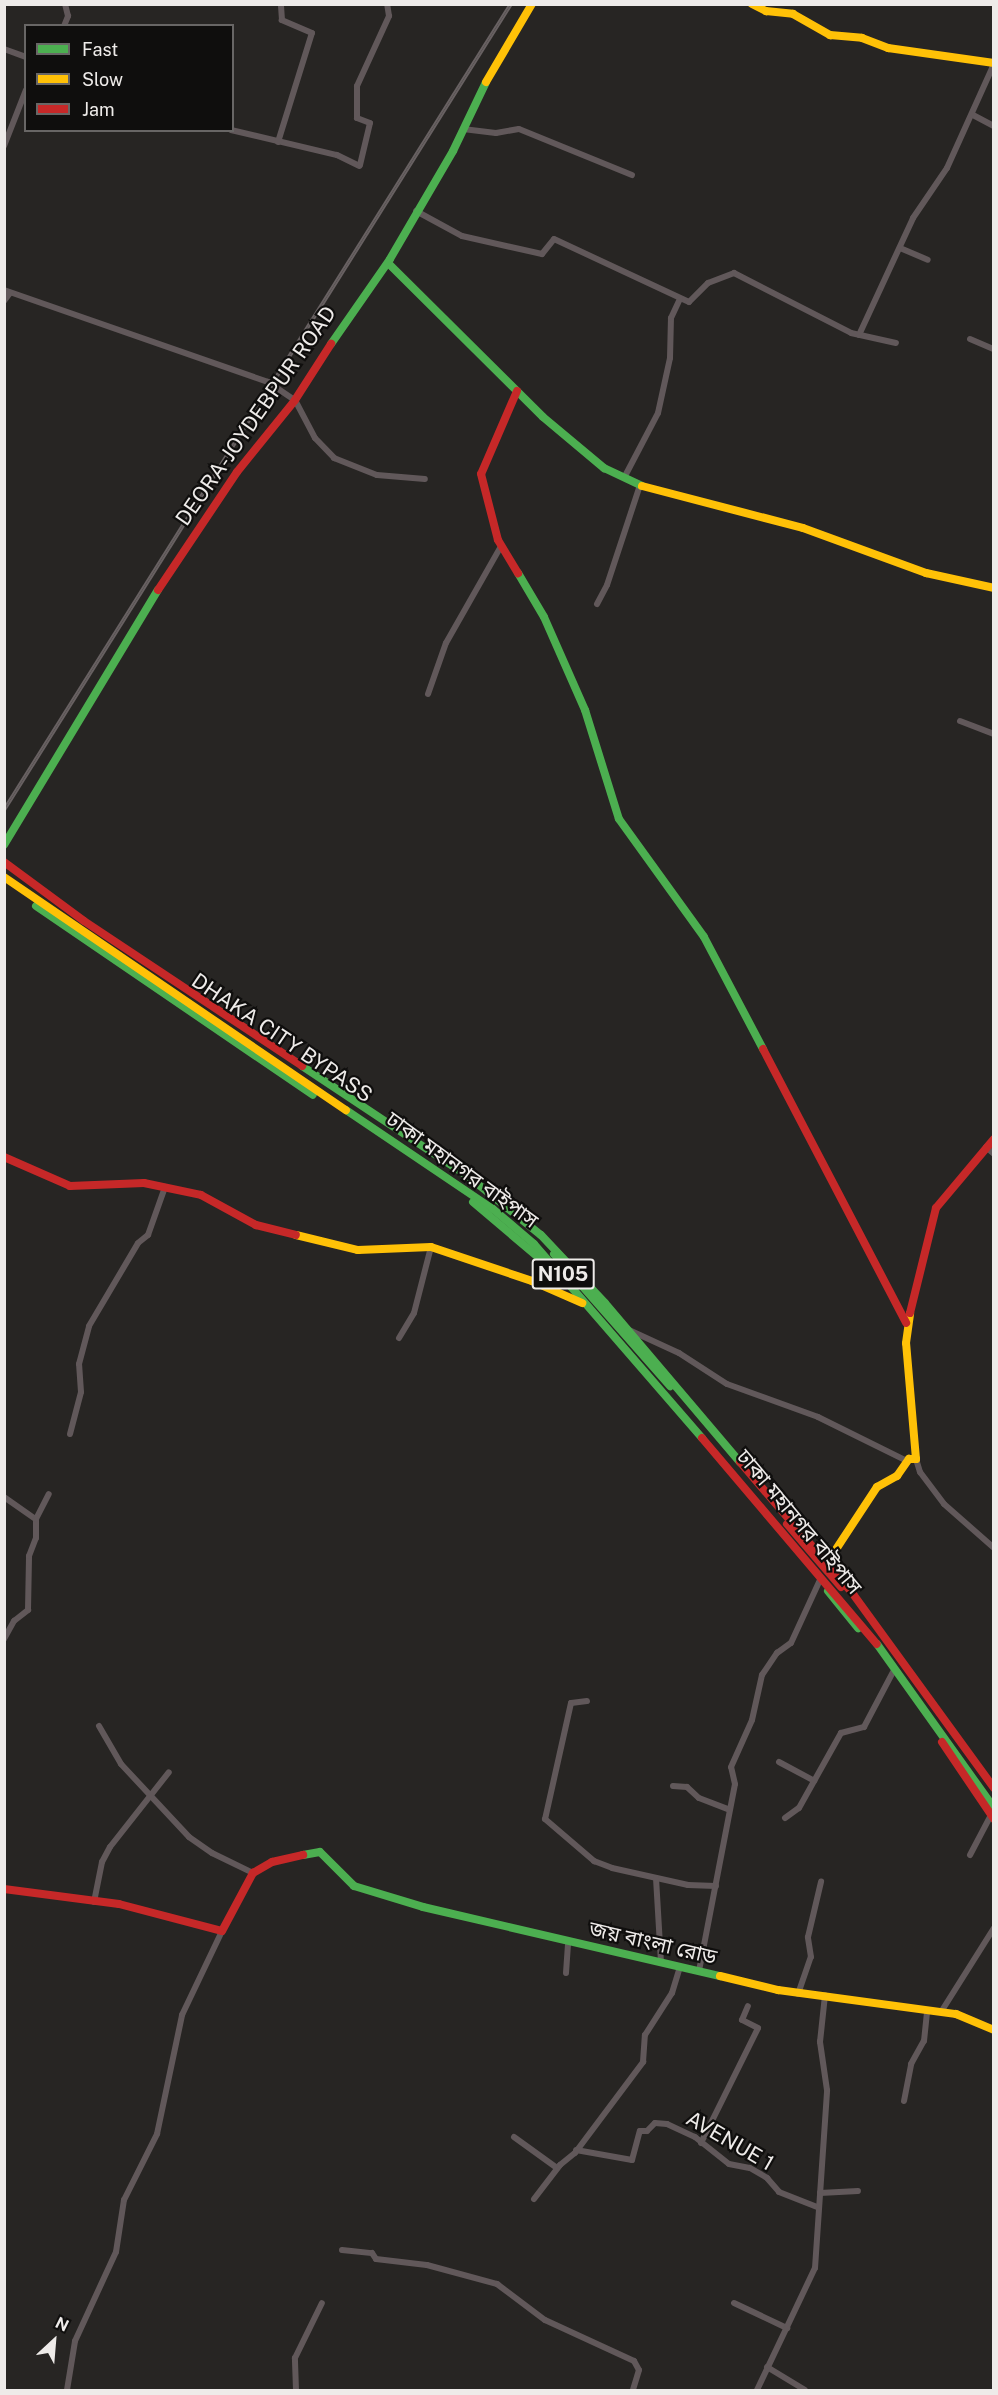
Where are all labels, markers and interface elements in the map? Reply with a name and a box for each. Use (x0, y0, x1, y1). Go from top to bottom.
legend (24, 24, 234, 132)
text: Fast (82, 39, 118, 60)
text: Slow (82, 69, 123, 90)
text: Jam (82, 99, 115, 120)
street label: DEORA-JOYDEBPUR ROAD (170, 301, 342, 531)
street label: DHAKA CITY BYPASS (187, 968, 377, 1108)
street label: ঢাকা মহানগর বাইপাস (381, 1107, 543, 1233)
road number: N105 (532, 1257, 594, 1291)
street label: ঢাকা মহানগর বাইপাস (731, 1444, 867, 1600)
street label: জয় বাংলা রোড (587, 1916, 719, 1970)
street label: AVENUE 1 (682, 2106, 778, 2176)
north arrow (24, 2311, 84, 2371)
text: N (52, 2313, 72, 2336)

